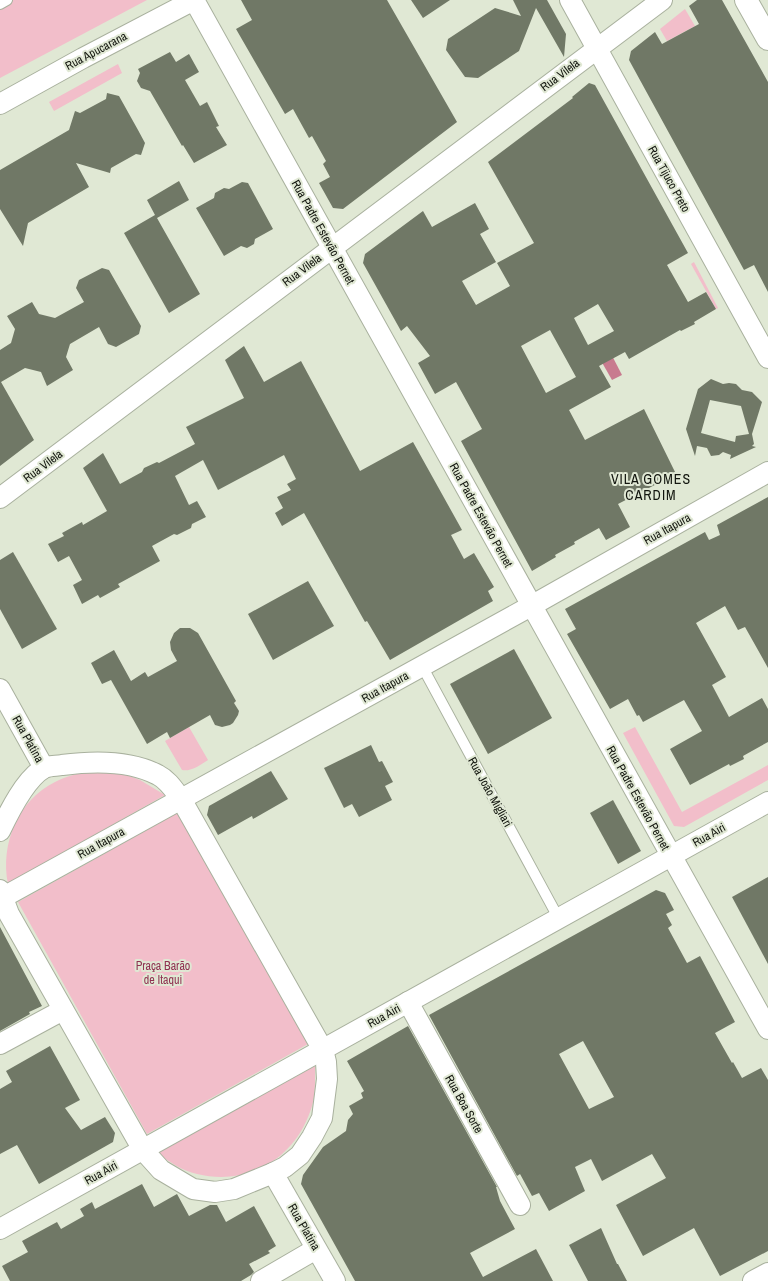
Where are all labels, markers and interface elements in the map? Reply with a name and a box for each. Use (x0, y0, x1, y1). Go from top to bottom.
street label: Rua Apucarana (62, 28, 130, 74)
street label: Rua Vilela (537, 55, 583, 95)
street label: Rua Tijuco Preto (644, 143, 694, 215)
street label: Rua Padre Estevão Pernet (288, 177, 359, 287)
street label: Rua Vilela (279, 250, 325, 290)
street label: Rua Vilela (20, 446, 66, 486)
street label: Rua Padre Estevão Pernet (446, 460, 517, 570)
district label: VILA GOMES CARDIM (611, 470, 691, 504)
street label: Rua Itapura (641, 509, 694, 548)
street label: Rua Itapura (359, 667, 412, 706)
street label: Rua Platina (9, 713, 48, 766)
street label: Rua Padre Estevão Pernet (603, 743, 674, 853)
street label: Rua João Migliari (464, 754, 516, 830)
street label: Rua Airi (690, 819, 728, 851)
street label: Rua Itapura (75, 823, 128, 862)
park label: Praça Barão de Itaqui (136, 958, 190, 988)
street label: Rua Airi (365, 1000, 403, 1032)
street label: Rua Boa Sorte (441, 1072, 487, 1136)
street label: Rua Airi (82, 1157, 120, 1189)
street label: Rua Platina (284, 1201, 324, 1254)

